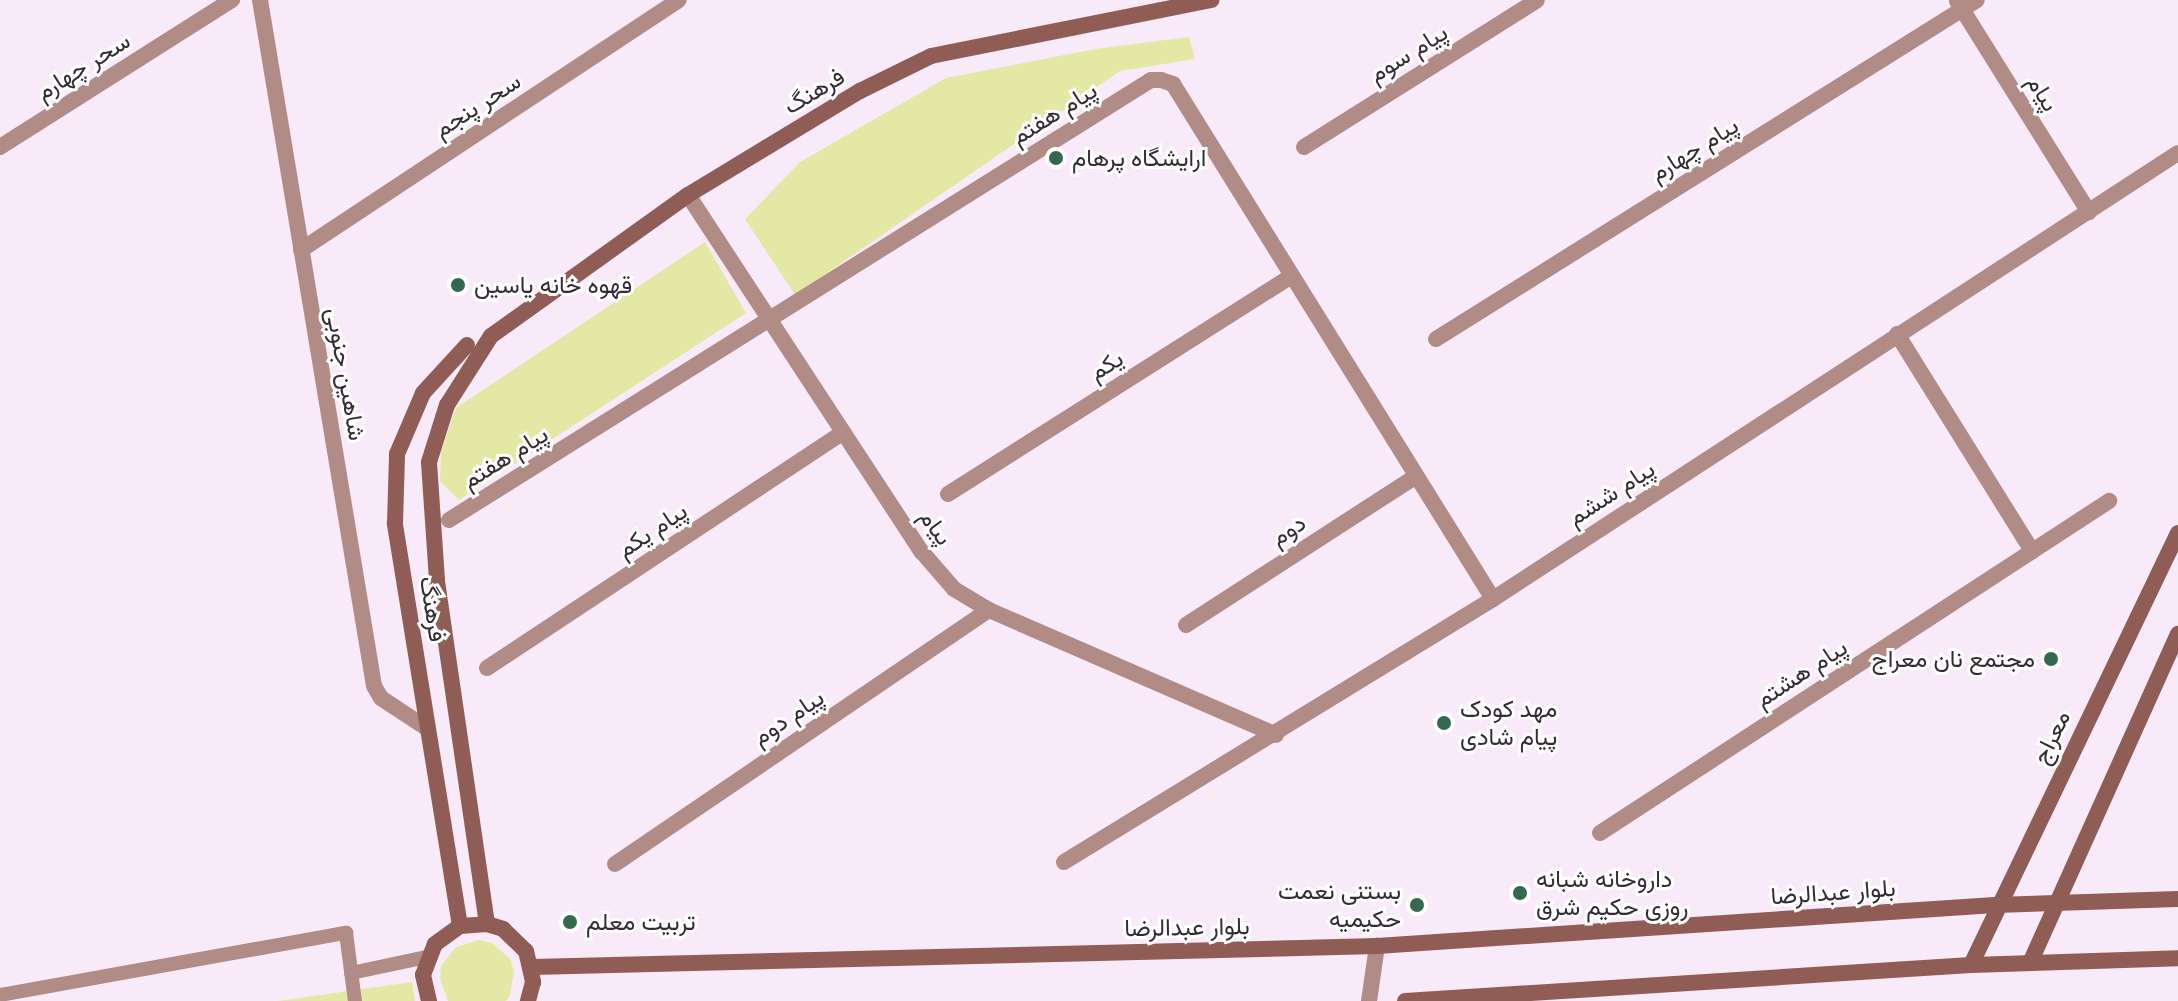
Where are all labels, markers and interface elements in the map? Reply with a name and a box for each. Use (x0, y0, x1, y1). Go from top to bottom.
street label: پیام سوم (1363, 18, 1453, 88)
street label: سحر چهارم (31, 26, 135, 106)
street label: فرهنگ (778, 62, 850, 120)
street label: سحر پنجم (428, 66, 526, 144)
street label: پیام (2021, 69, 2065, 117)
street label: پیام هفتم (1006, 75, 1102, 151)
street label: پیام چهارم (1645, 111, 1743, 187)
place label: ارایشگاه پرهام (1072, 144, 1206, 172)
marker: ارایشگاه پرهام (1047, 149, 1065, 167)
place label: قهوه خانه یاسین (474, 271, 632, 299)
marker: قهوه خانه یاسین (449, 276, 467, 294)
street label: شاهین جنوبی (320, 305, 372, 443)
street label: یکم (1084, 344, 1128, 386)
street label: پیام هفتم (457, 419, 553, 495)
street label: پیام ششم (1562, 454, 1660, 532)
street label: پیام یکم (611, 496, 693, 564)
street label: پیام (913, 503, 959, 551)
street label: دوم (1265, 508, 1311, 552)
street label: فرهنگ (414, 574, 452, 644)
street label: پیام هشتم (1749, 632, 1853, 714)
place label: مجتمع نان معراج (1872, 645, 2035, 673)
marker: مجتمع نان معراج (2042, 650, 2060, 668)
street label: پیام دوم (747, 683, 829, 751)
place label: مهد کودک پیام شادی (1460, 695, 1557, 751)
street label: معراج (2026, 706, 2076, 768)
marker: مهد کودک پیام شادی (1435, 714, 1453, 732)
place label: داروخانه شبانه روزی حکیم شرق (1536, 865, 1688, 921)
street label: بلوار عبدالرضا (1770, 873, 1896, 911)
place label: بستنی نعمت حکیمیه (1278, 877, 1401, 933)
marker: داروخانه شبانه روزی حکیم شرق (1511, 884, 1529, 902)
marker: بستنی نعمت حکیمیه (1408, 896, 1426, 914)
place label: تربیت معلم (586, 908, 696, 936)
street label: بلوار عبدالرضا (1124, 912, 1250, 942)
marker: تربیت معلم (561, 913, 579, 931)

